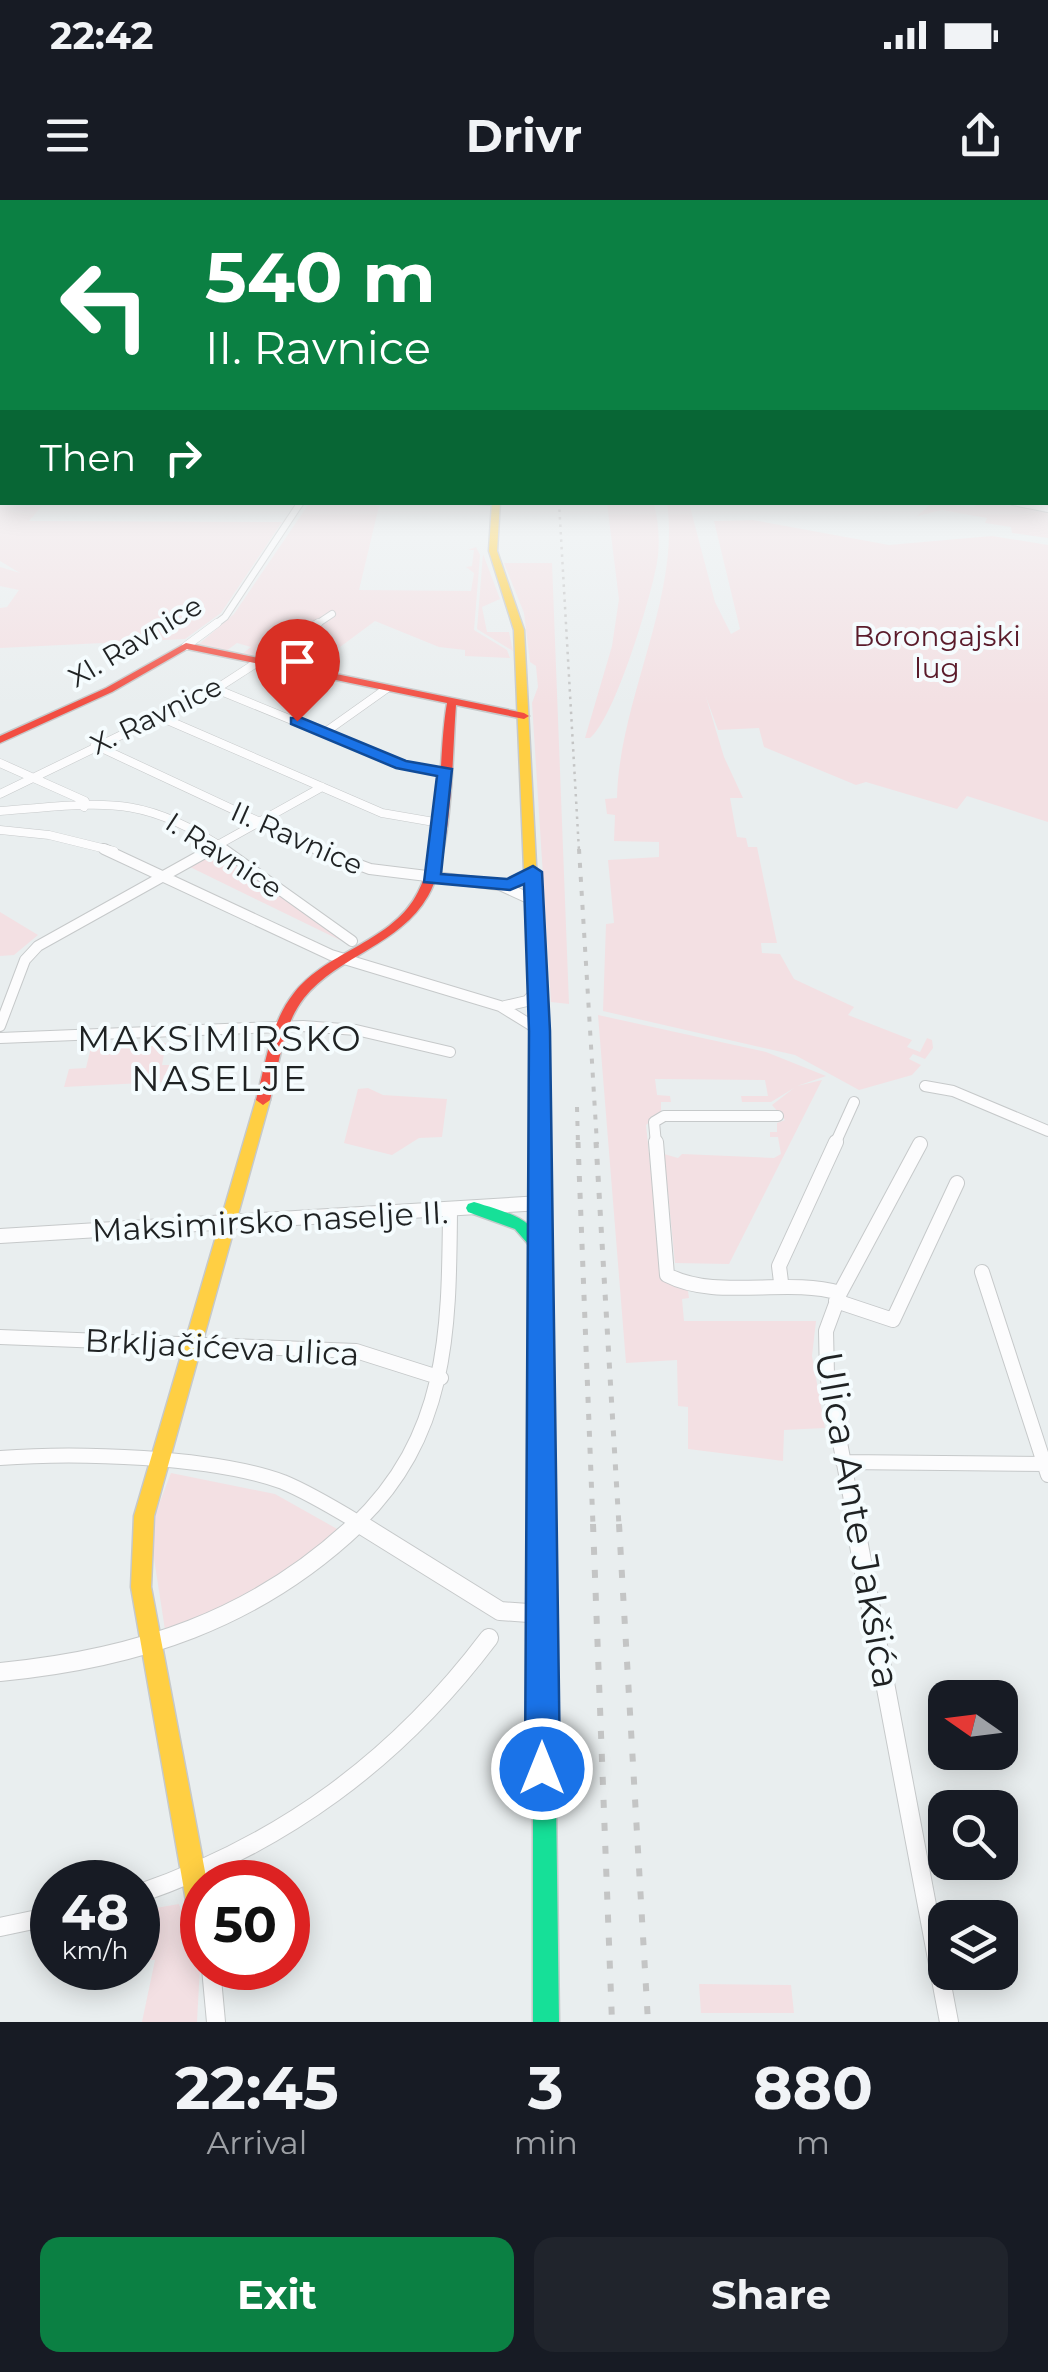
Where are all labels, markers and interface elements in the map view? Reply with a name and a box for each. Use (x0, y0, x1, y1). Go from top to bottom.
text: 22:42 (50, 12, 153, 59)
icon: menu (40, 108, 95, 163)
text: Drivr (466, 108, 582, 163)
icon: share (953, 108, 1008, 163)
text: 540 m (205, 234, 436, 320)
icon: left (40, 240, 170, 370)
text: II. Ravnice (205, 320, 431, 375)
icon: right (156, 430, 211, 485)
text: Then (40, 434, 136, 481)
street label: XI. Ravnice (62, 588, 208, 694)
pin (255, 619, 340, 722)
park label: Borongajski lug (853, 619, 1021, 685)
icon: arrive (270, 634, 325, 689)
street label: X. Ravnice (85, 669, 227, 761)
street label: II. Ravnice (226, 794, 368, 882)
street label: I. Ravnice (159, 805, 289, 905)
district label: MAKSIMIRSKO NASELJE (77, 1017, 363, 1100)
street label: Maksimirsko naselje II. (91, 1192, 449, 1250)
street label: Brkljačićeva ulica (84, 1320, 360, 1374)
street label: Ulica Ante Jakšića (805, 1348, 911, 1692)
north arrow (928, 1680, 1018, 1770)
map controls (928, 1680, 1018, 1990)
position arrow (490, 1717, 594, 1821)
button: search (928, 1790, 1018, 1880)
speed limit sign: 50 (180, 1860, 310, 1990)
text: 48 (61, 1882, 129, 1943)
button: layers (928, 1900, 1018, 1990)
text: km/h (62, 1935, 128, 1965)
text: 22:45 (175, 2051, 339, 2124)
text: 3 (528, 2051, 564, 2124)
text: 880 (753, 2051, 873, 2124)
text: Arrival (206, 2123, 307, 2162)
text: min (514, 2123, 578, 2162)
text: m (796, 2123, 830, 2162)
button: Exit (40, 2237, 514, 2352)
button: Share (534, 2237, 1008, 2352)

